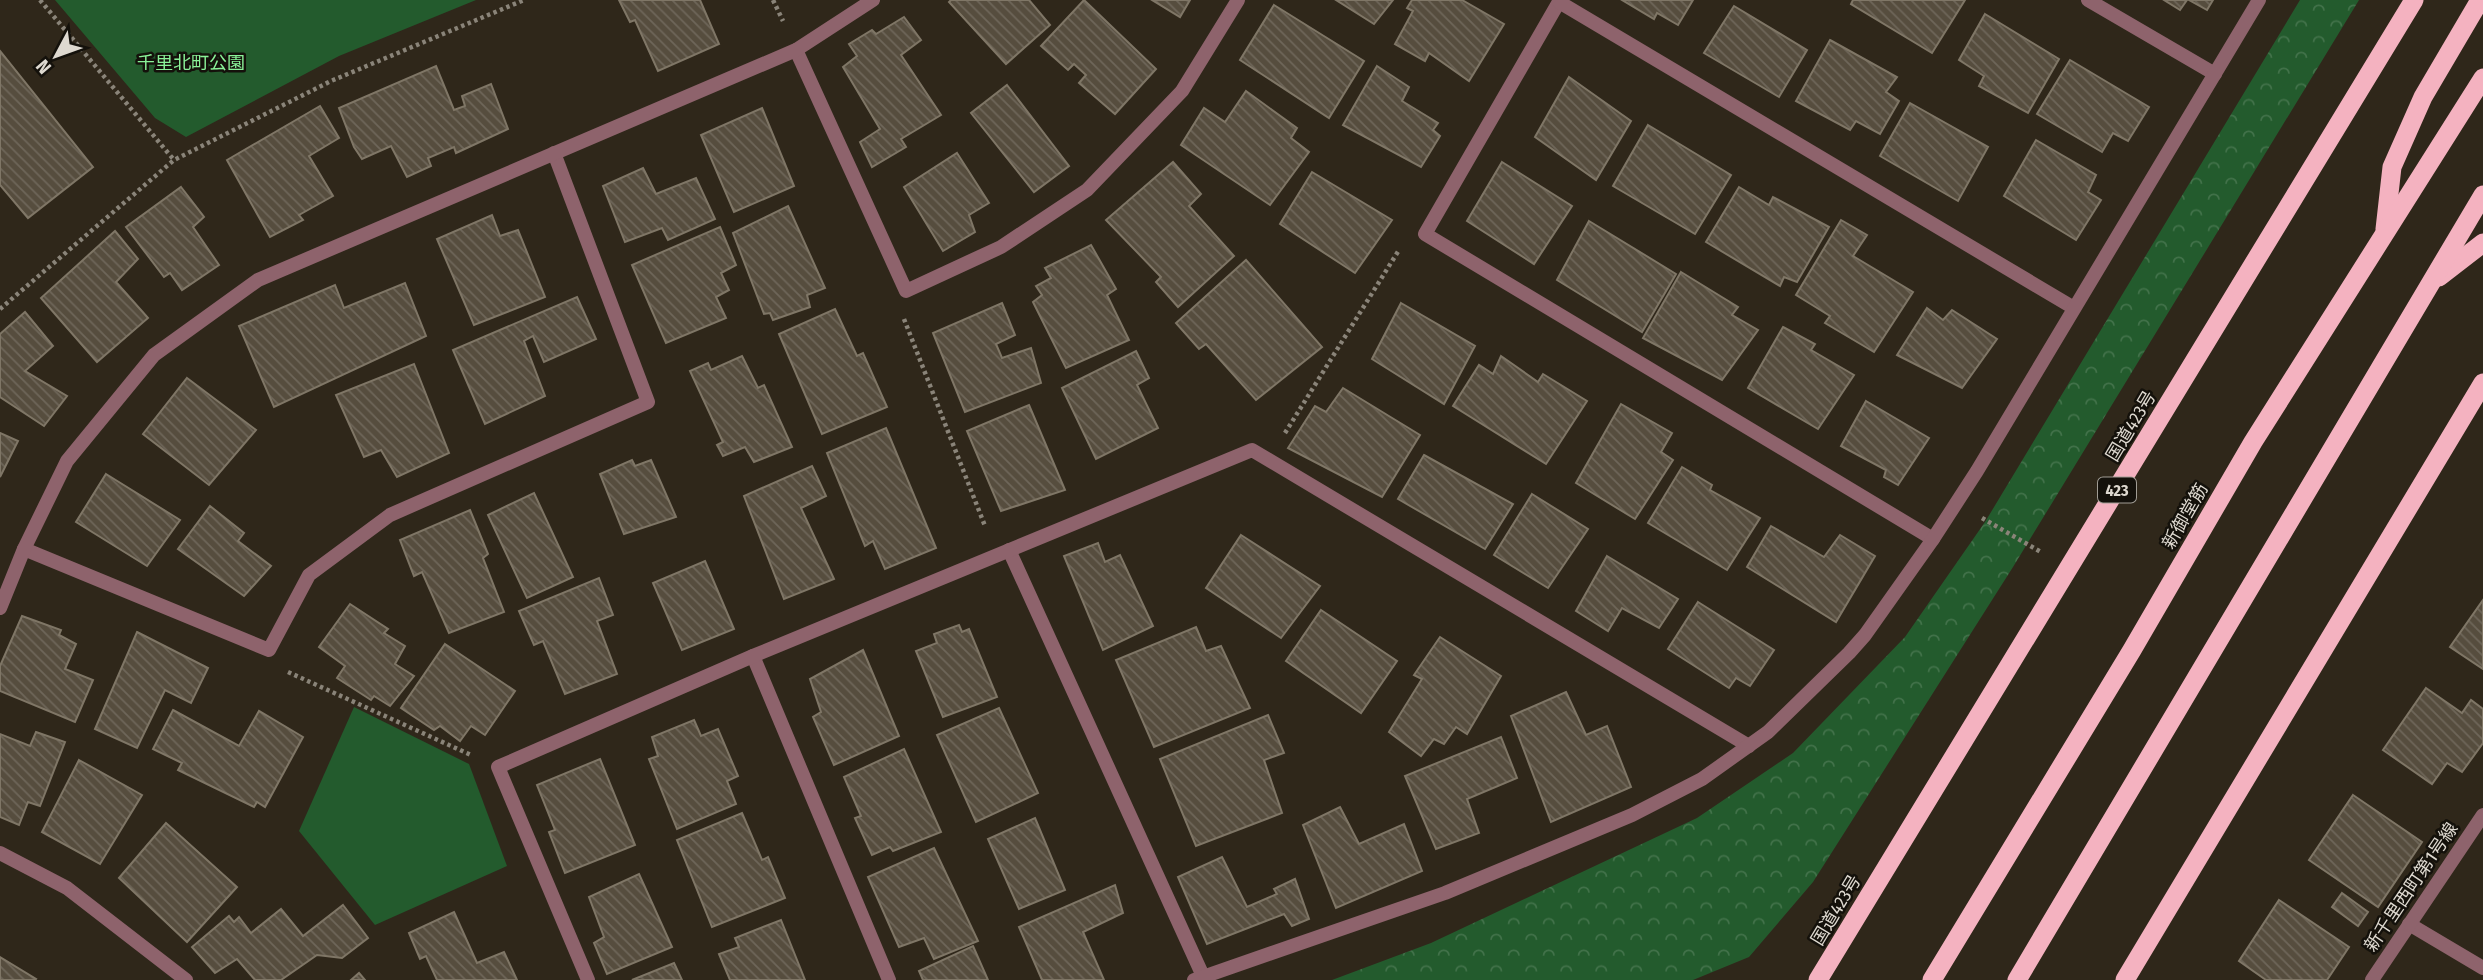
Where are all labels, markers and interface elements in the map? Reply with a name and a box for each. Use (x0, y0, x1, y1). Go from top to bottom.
north arrow (21, 21, 91, 91)
park label: 千里北町公園 (137, 52, 245, 74)
text: N (31, 55, 56, 79)
street label: 国道423号 (2101, 387, 2161, 465)
road number: 423 (2098, 477, 2136, 503)
street label: 新御堂筋 (2157, 479, 2213, 553)
street label: 新千里西町第1号線 (2360, 818, 2462, 956)
street label: 国道423号 (1806, 871, 1866, 949)

